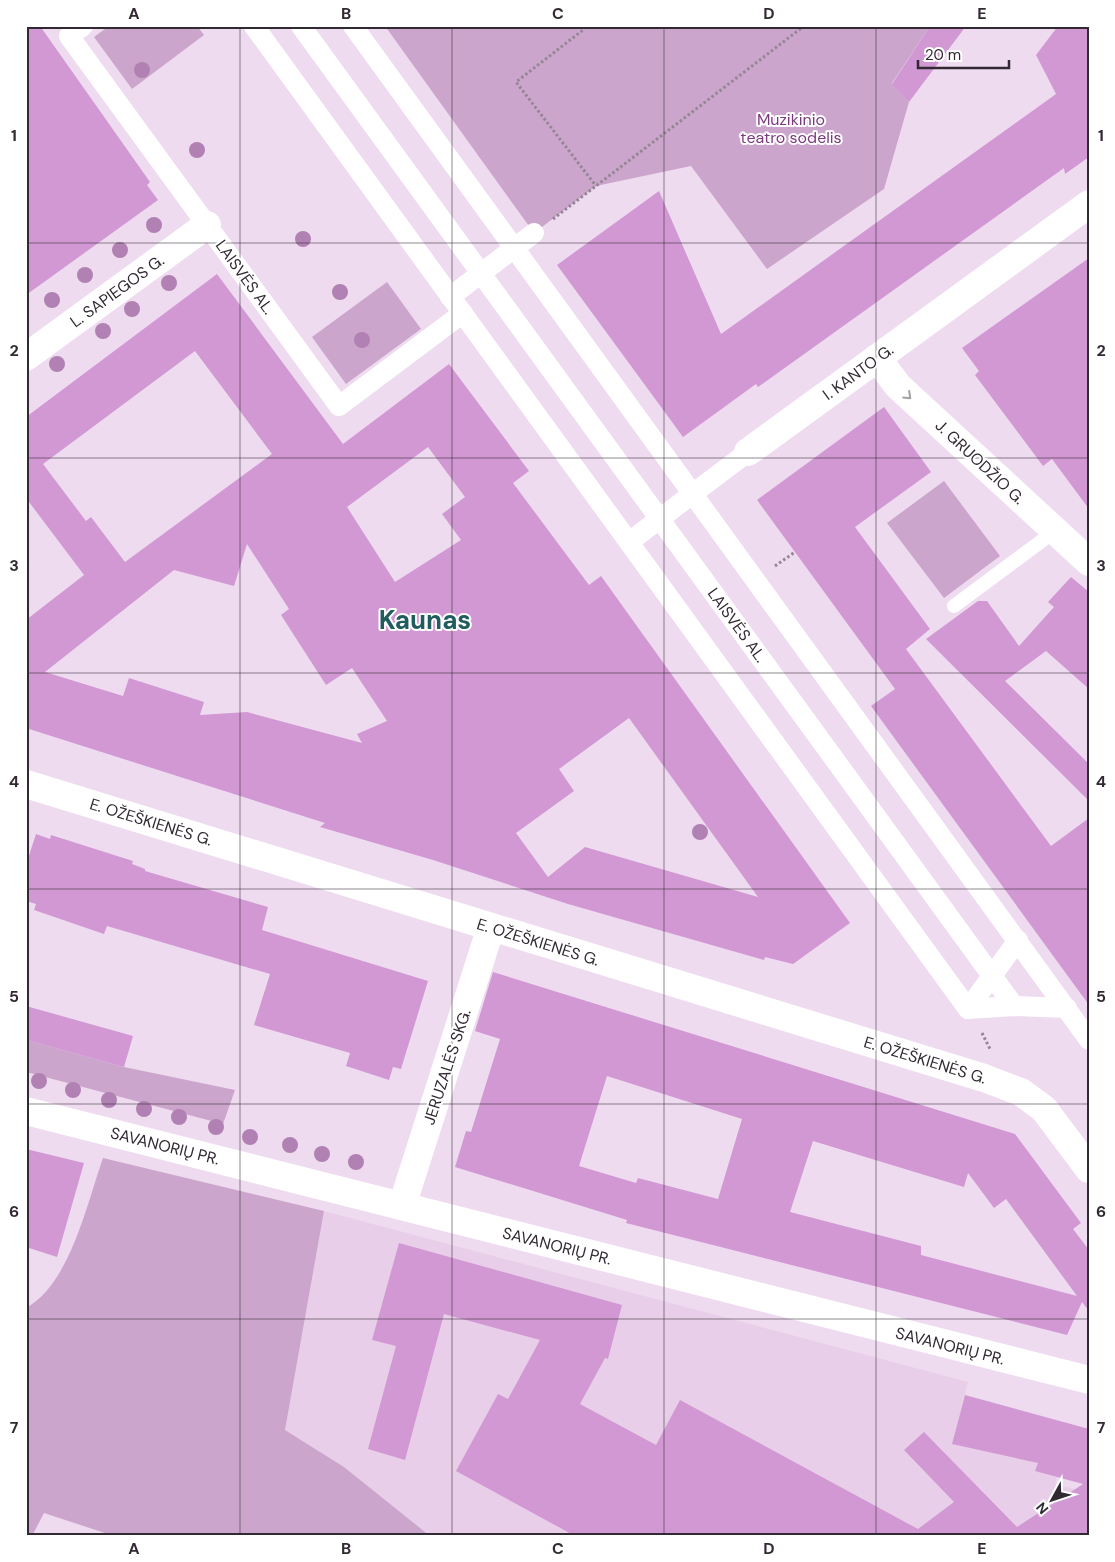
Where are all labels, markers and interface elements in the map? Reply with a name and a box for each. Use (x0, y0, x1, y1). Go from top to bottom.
text: A (128, 3, 140, 24)
text: B (341, 3, 351, 24)
text: C (552, 3, 564, 24)
text: D (763, 3, 775, 24)
text: E (977, 3, 987, 24)
scale bar (918, 38, 1009, 70)
text: 20 m (925, 45, 961, 65)
park label: Muzikinio teatro sodelis (740, 109, 842, 148)
text: 1 (11, 125, 17, 146)
text: 1 (1098, 125, 1104, 146)
street label: LAISVĖS AL. (211, 236, 279, 318)
street label: L. SAPIEGOS G. (66, 250, 168, 332)
street label: I. KANTO G. (818, 339, 898, 405)
text: 2 (9, 340, 19, 361)
text: 2 (1096, 340, 1106, 361)
one-way arrow (903, 390, 912, 399)
street label: J. GRUODŽIO G. (931, 415, 1029, 509)
text: 3 (9, 555, 19, 576)
text: 3 (1096, 555, 1106, 576)
street label: LAISVĖS AL. (703, 584, 771, 666)
district label: Kaunas (379, 603, 471, 637)
text: 4 (9, 771, 19, 792)
text: 4 (1096, 771, 1106, 792)
street label: E. OŽEŠKIENĖS G. (87, 793, 215, 851)
street label: E. OŽEŠKIENĖS G. (474, 913, 602, 971)
text: 5 (9, 986, 19, 1007)
text: 5 (1096, 986, 1106, 1007)
street label: JERUZALĖS SKG. (418, 1006, 476, 1128)
street label: E. OŽEŠKIENĖS G. (861, 1031, 989, 1089)
street label: SAVANORIŲ PR. (108, 1122, 222, 1170)
text: 6 (9, 1201, 19, 1222)
text: 6 (1096, 1201, 1106, 1222)
street label: SAVANORIŲ PR. (500, 1222, 614, 1270)
street label: SAVANORIŲ PR. (893, 1322, 1007, 1370)
text: 7 (10, 1417, 19, 1438)
text: 7 (1097, 1417, 1106, 1438)
north arrow (1028, 1474, 1078, 1524)
text: N (1032, 1499, 1052, 1518)
text: A (128, 1538, 140, 1559)
text: B (341, 1538, 351, 1559)
text: C (552, 1538, 564, 1559)
text: D (763, 1538, 775, 1559)
text: E (977, 1538, 987, 1559)

